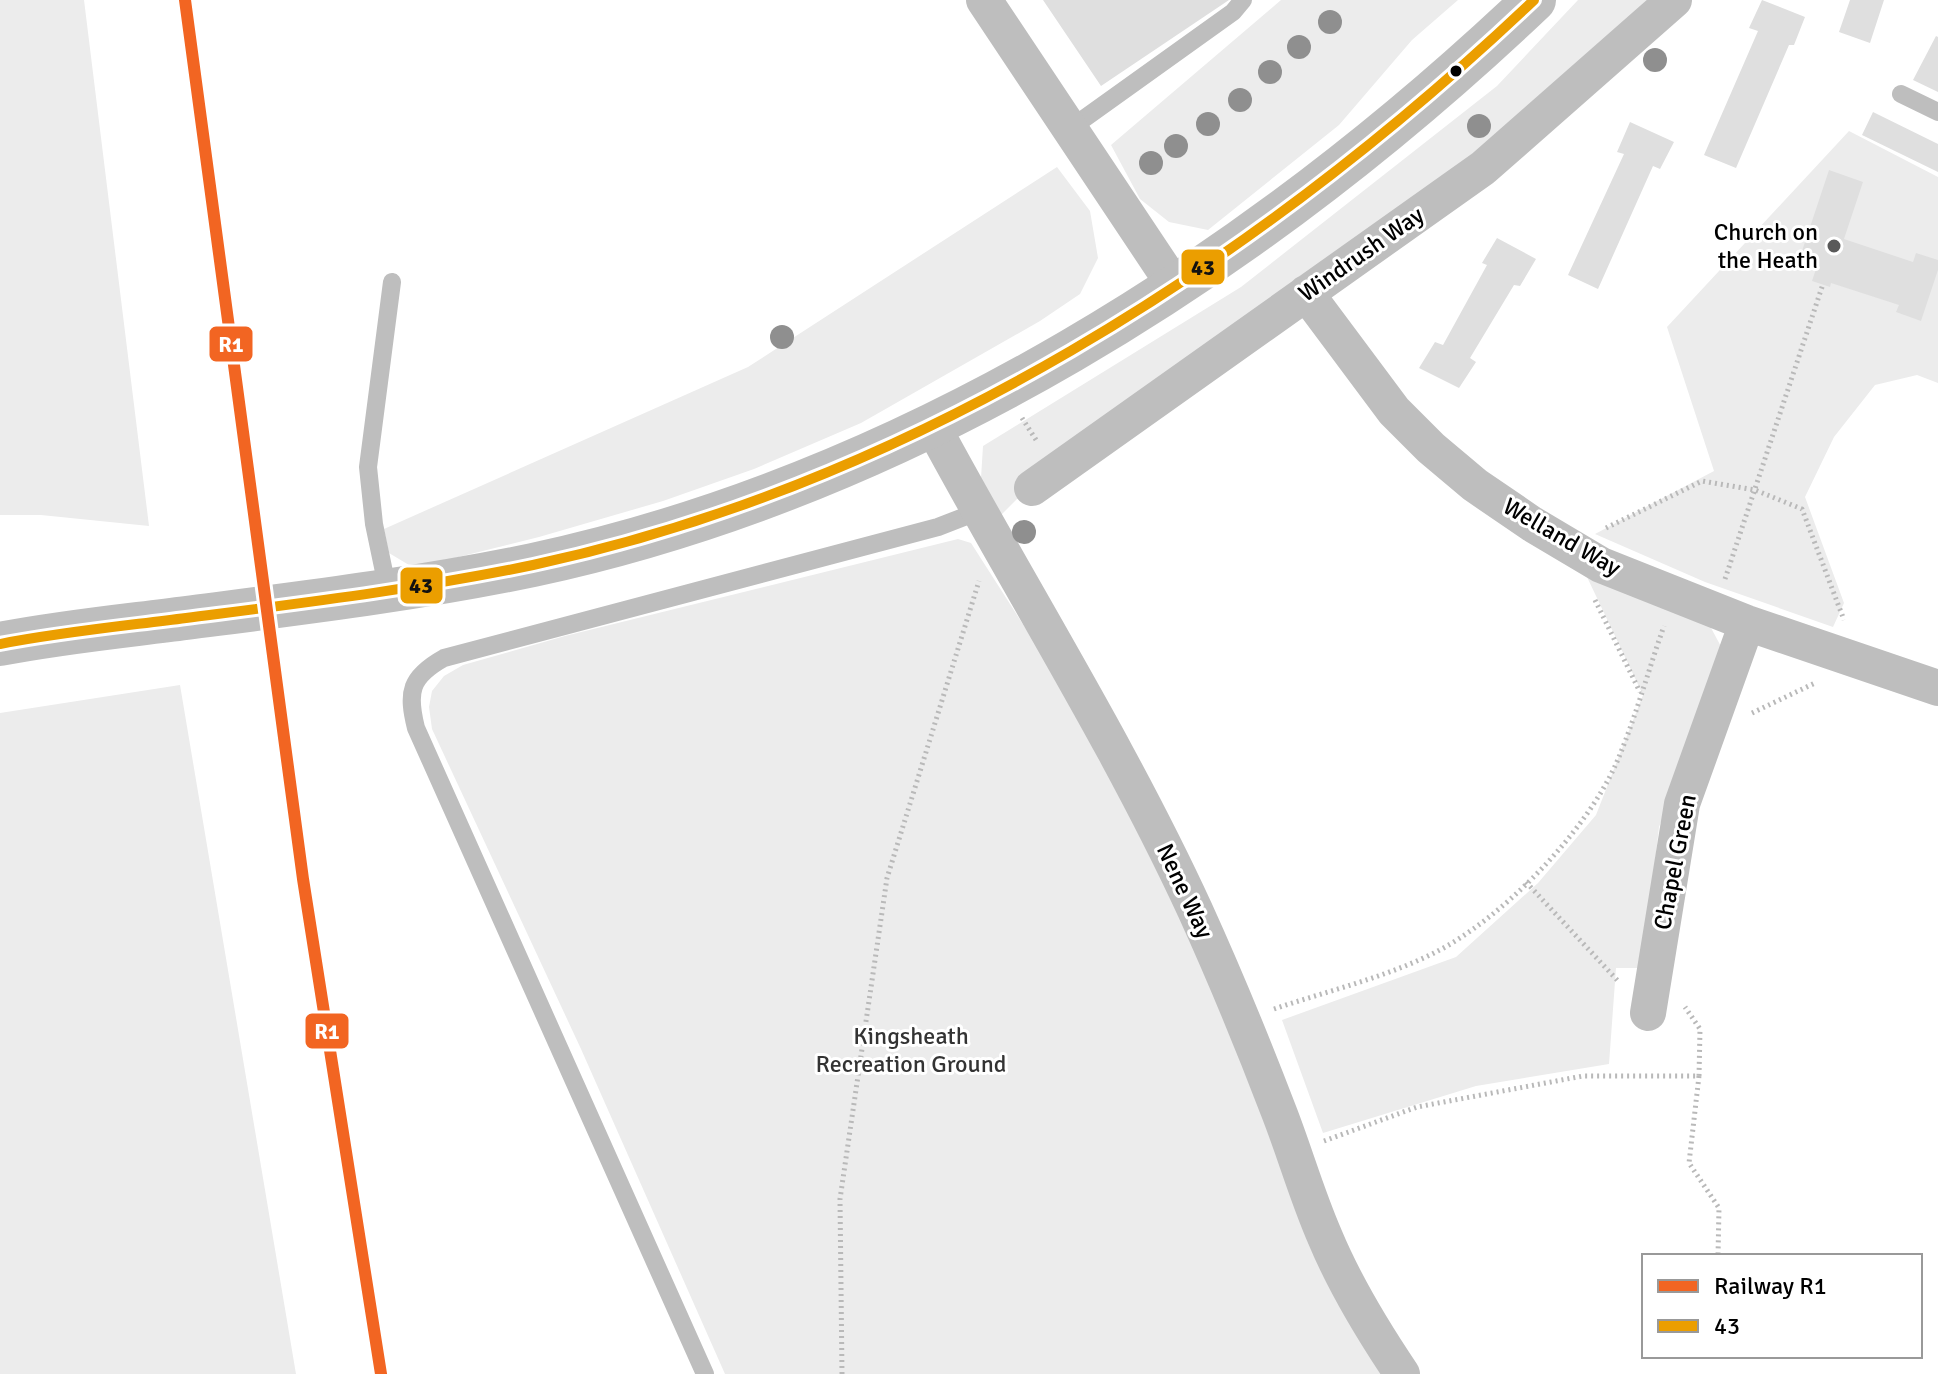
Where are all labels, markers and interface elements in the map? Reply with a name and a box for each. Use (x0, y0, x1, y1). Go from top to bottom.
unlabelled marker (1448, 63, 1464, 79)
street label: Windrush Way (1293, 200, 1429, 308)
place label: Church on the Heath (1714, 217, 1818, 275)
marker: Church on the Heath (1825, 237, 1843, 255)
line badge: 43 (1180, 248, 1226, 286)
text: 43 (1191, 254, 1215, 281)
line badge: R1 (208, 325, 254, 363)
text: R1 (218, 331, 244, 358)
street label: Welland Way (1498, 491, 1626, 583)
line badge: 43 (399, 566, 444, 605)
text: 43 (409, 572, 433, 599)
street label: Chapel Green (1647, 792, 1703, 932)
street label: Nene Way (1150, 839, 1220, 943)
line badge: R1 (304, 1012, 350, 1050)
text: R1 (314, 1018, 340, 1045)
park label: Kingsheath Recreation Ground (816, 1021, 1006, 1079)
legend (1642, 1254, 1922, 1358)
text: Railway R1 (1714, 1271, 1827, 1301)
text: 43 (1714, 1311, 1740, 1341)

